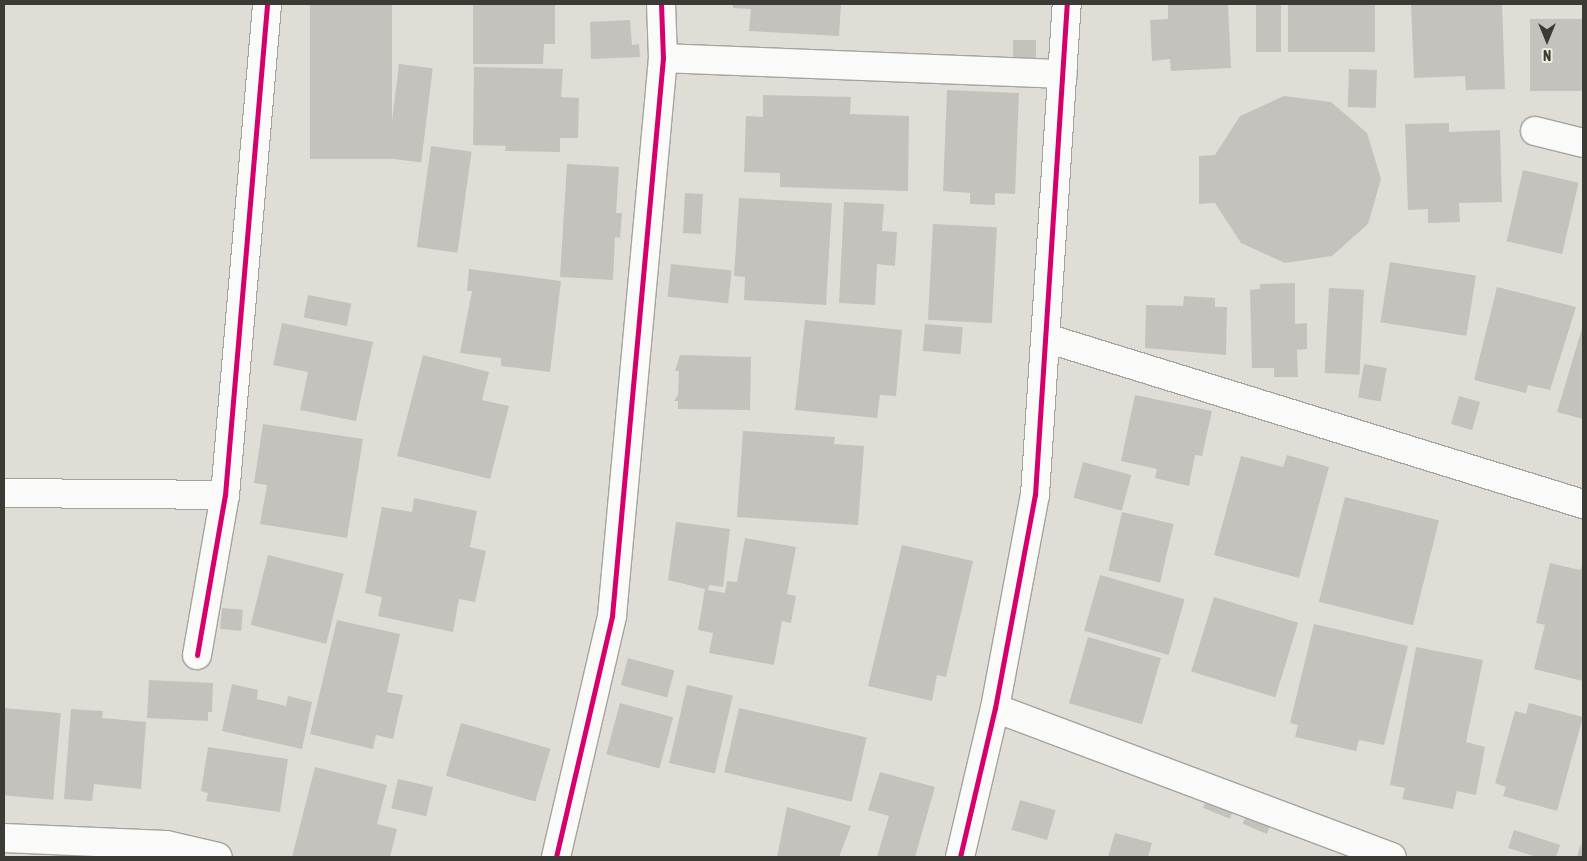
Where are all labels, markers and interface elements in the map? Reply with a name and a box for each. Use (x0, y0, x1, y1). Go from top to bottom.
north arrow (1522, 15, 1572, 65)
text: N (1543, 47, 1551, 63)

